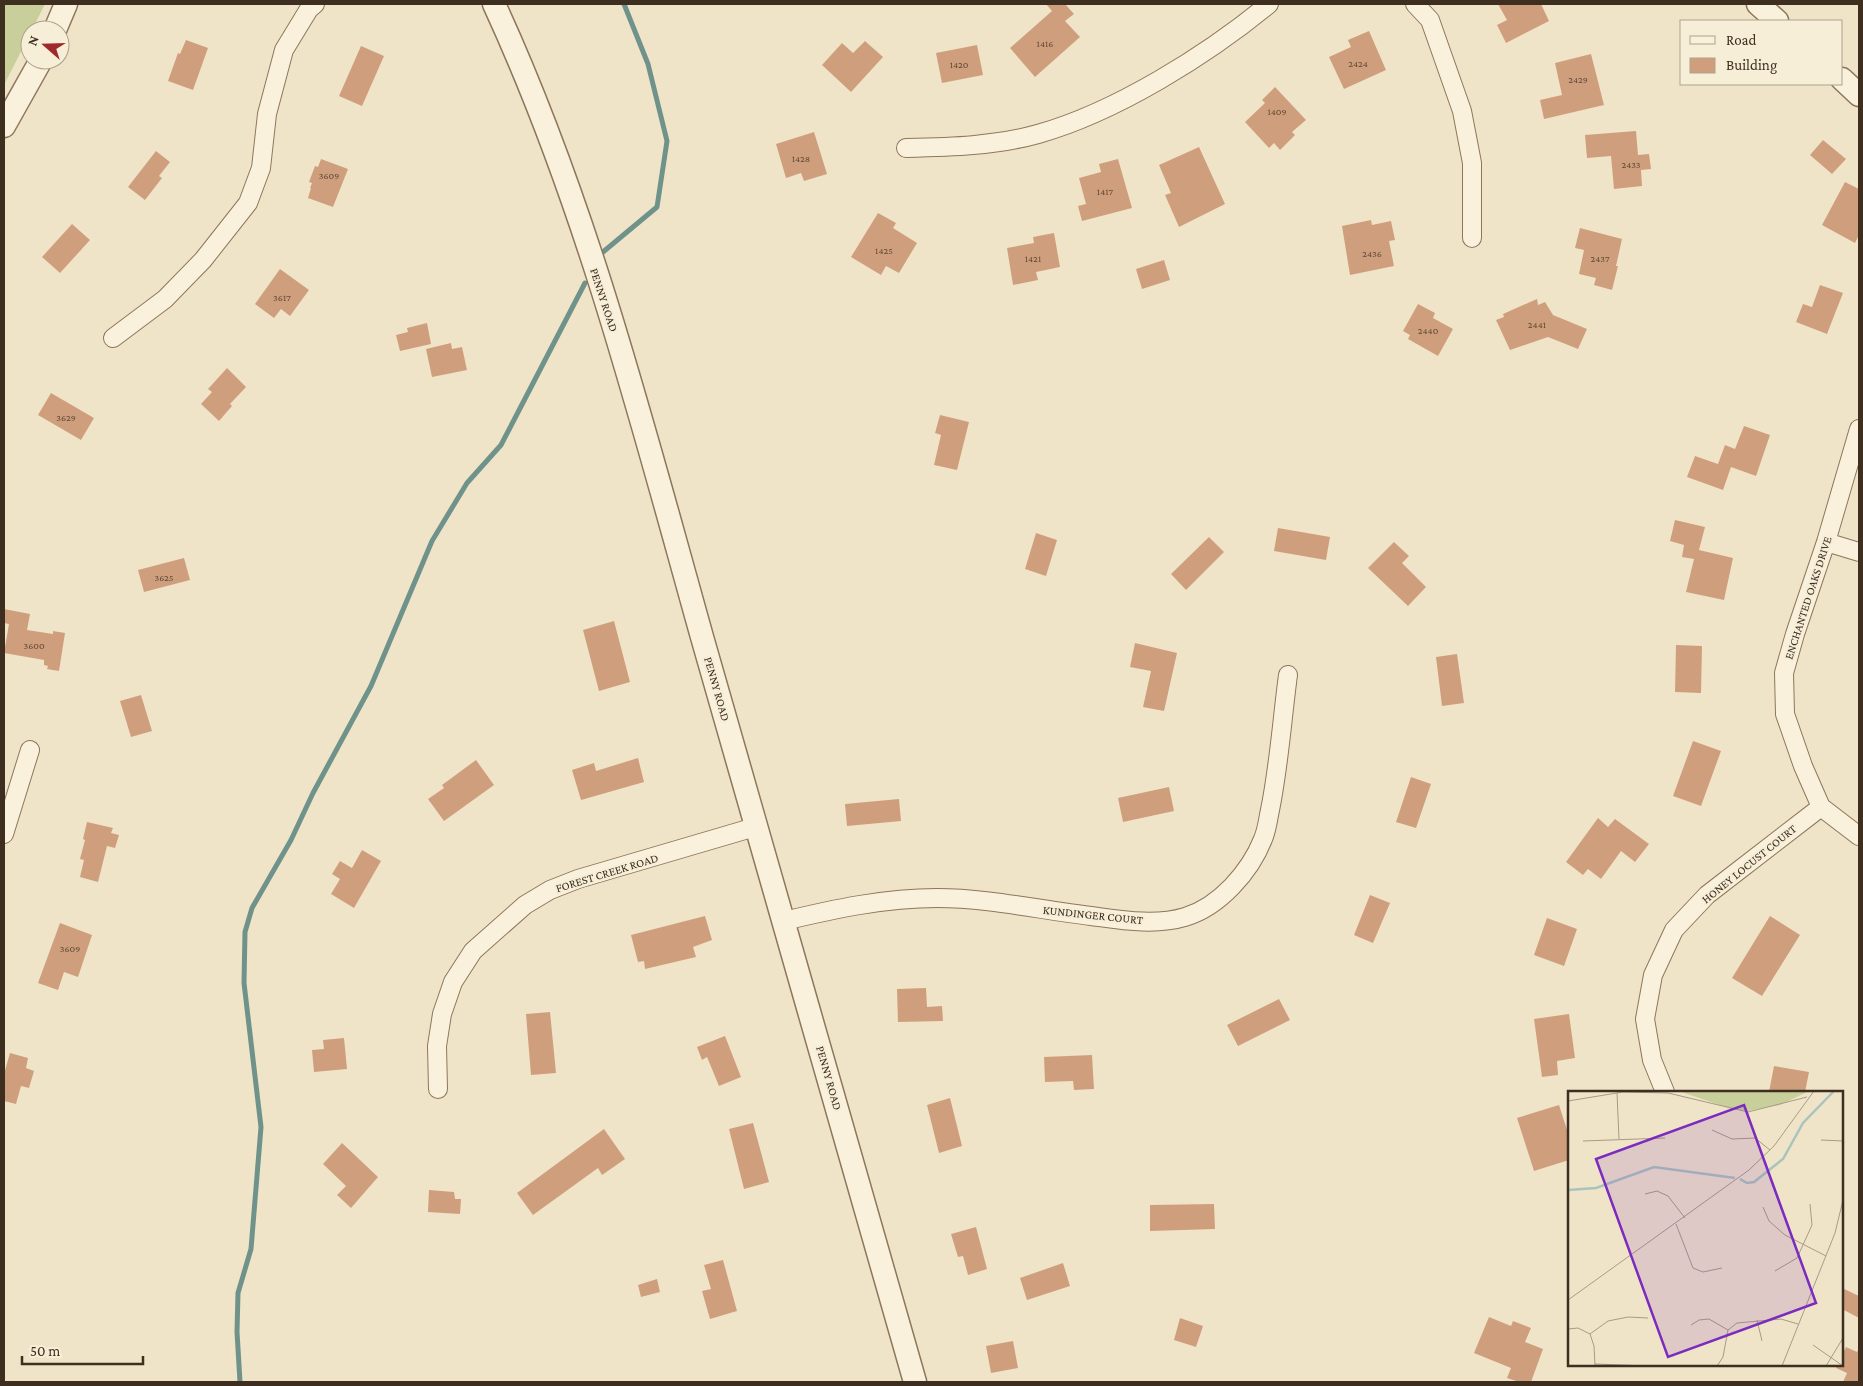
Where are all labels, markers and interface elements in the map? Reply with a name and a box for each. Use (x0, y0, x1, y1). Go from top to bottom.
north arrow (20, 20, 70, 70)
legend (1680, 20, 1843, 85)
text: Road (1726, 32, 1757, 48)
text: N (24, 33, 42, 48)
house number: 1416 (1037, 38, 1053, 49)
text: Building (1726, 57, 1777, 74)
house number: 2424 (1348, 58, 1368, 69)
house number: 1420 (950, 59, 969, 70)
house number: 2429 (1568, 74, 1588, 85)
house number: 1409 (1267, 106, 1287, 117)
house number: 1428 (792, 153, 810, 164)
house number: 2433 (1621, 159, 1641, 170)
house number: 3609 (319, 170, 339, 181)
house number: 1417 (1097, 186, 1114, 197)
house number: 1425 (875, 245, 893, 256)
house number: 2436 (1362, 248, 1382, 259)
house number: 1421 (1025, 253, 1041, 264)
house number: 2437 (1590, 253, 1610, 264)
street label: PENNY ROAD (587, 266, 621, 334)
house number: 3617 (273, 292, 291, 303)
house number: 2441 (1528, 319, 1546, 330)
house number: 2440 (1418, 325, 1439, 336)
house number: 3629 (56, 412, 76, 423)
street label: ENCHANTED OAKS DRIVE (1781, 534, 1835, 661)
house number: 3625 (154, 572, 174, 583)
house number: 3600 (23, 640, 45, 651)
street label: PENNY ROAD (701, 655, 733, 723)
street label: HONEY LOCUST COURT (1699, 821, 1799, 906)
street label: FOREST CREEK ROAD (554, 851, 660, 895)
street label: KUNDINGER COURT (1042, 903, 1144, 927)
house number: 3609 (60, 943, 80, 954)
street label: PENNY ROAD (813, 1044, 845, 1112)
inset map (1568, 1091, 1843, 1366)
scale bar (22, 1334, 144, 1366)
text: 50 m (30, 1343, 60, 1359)

